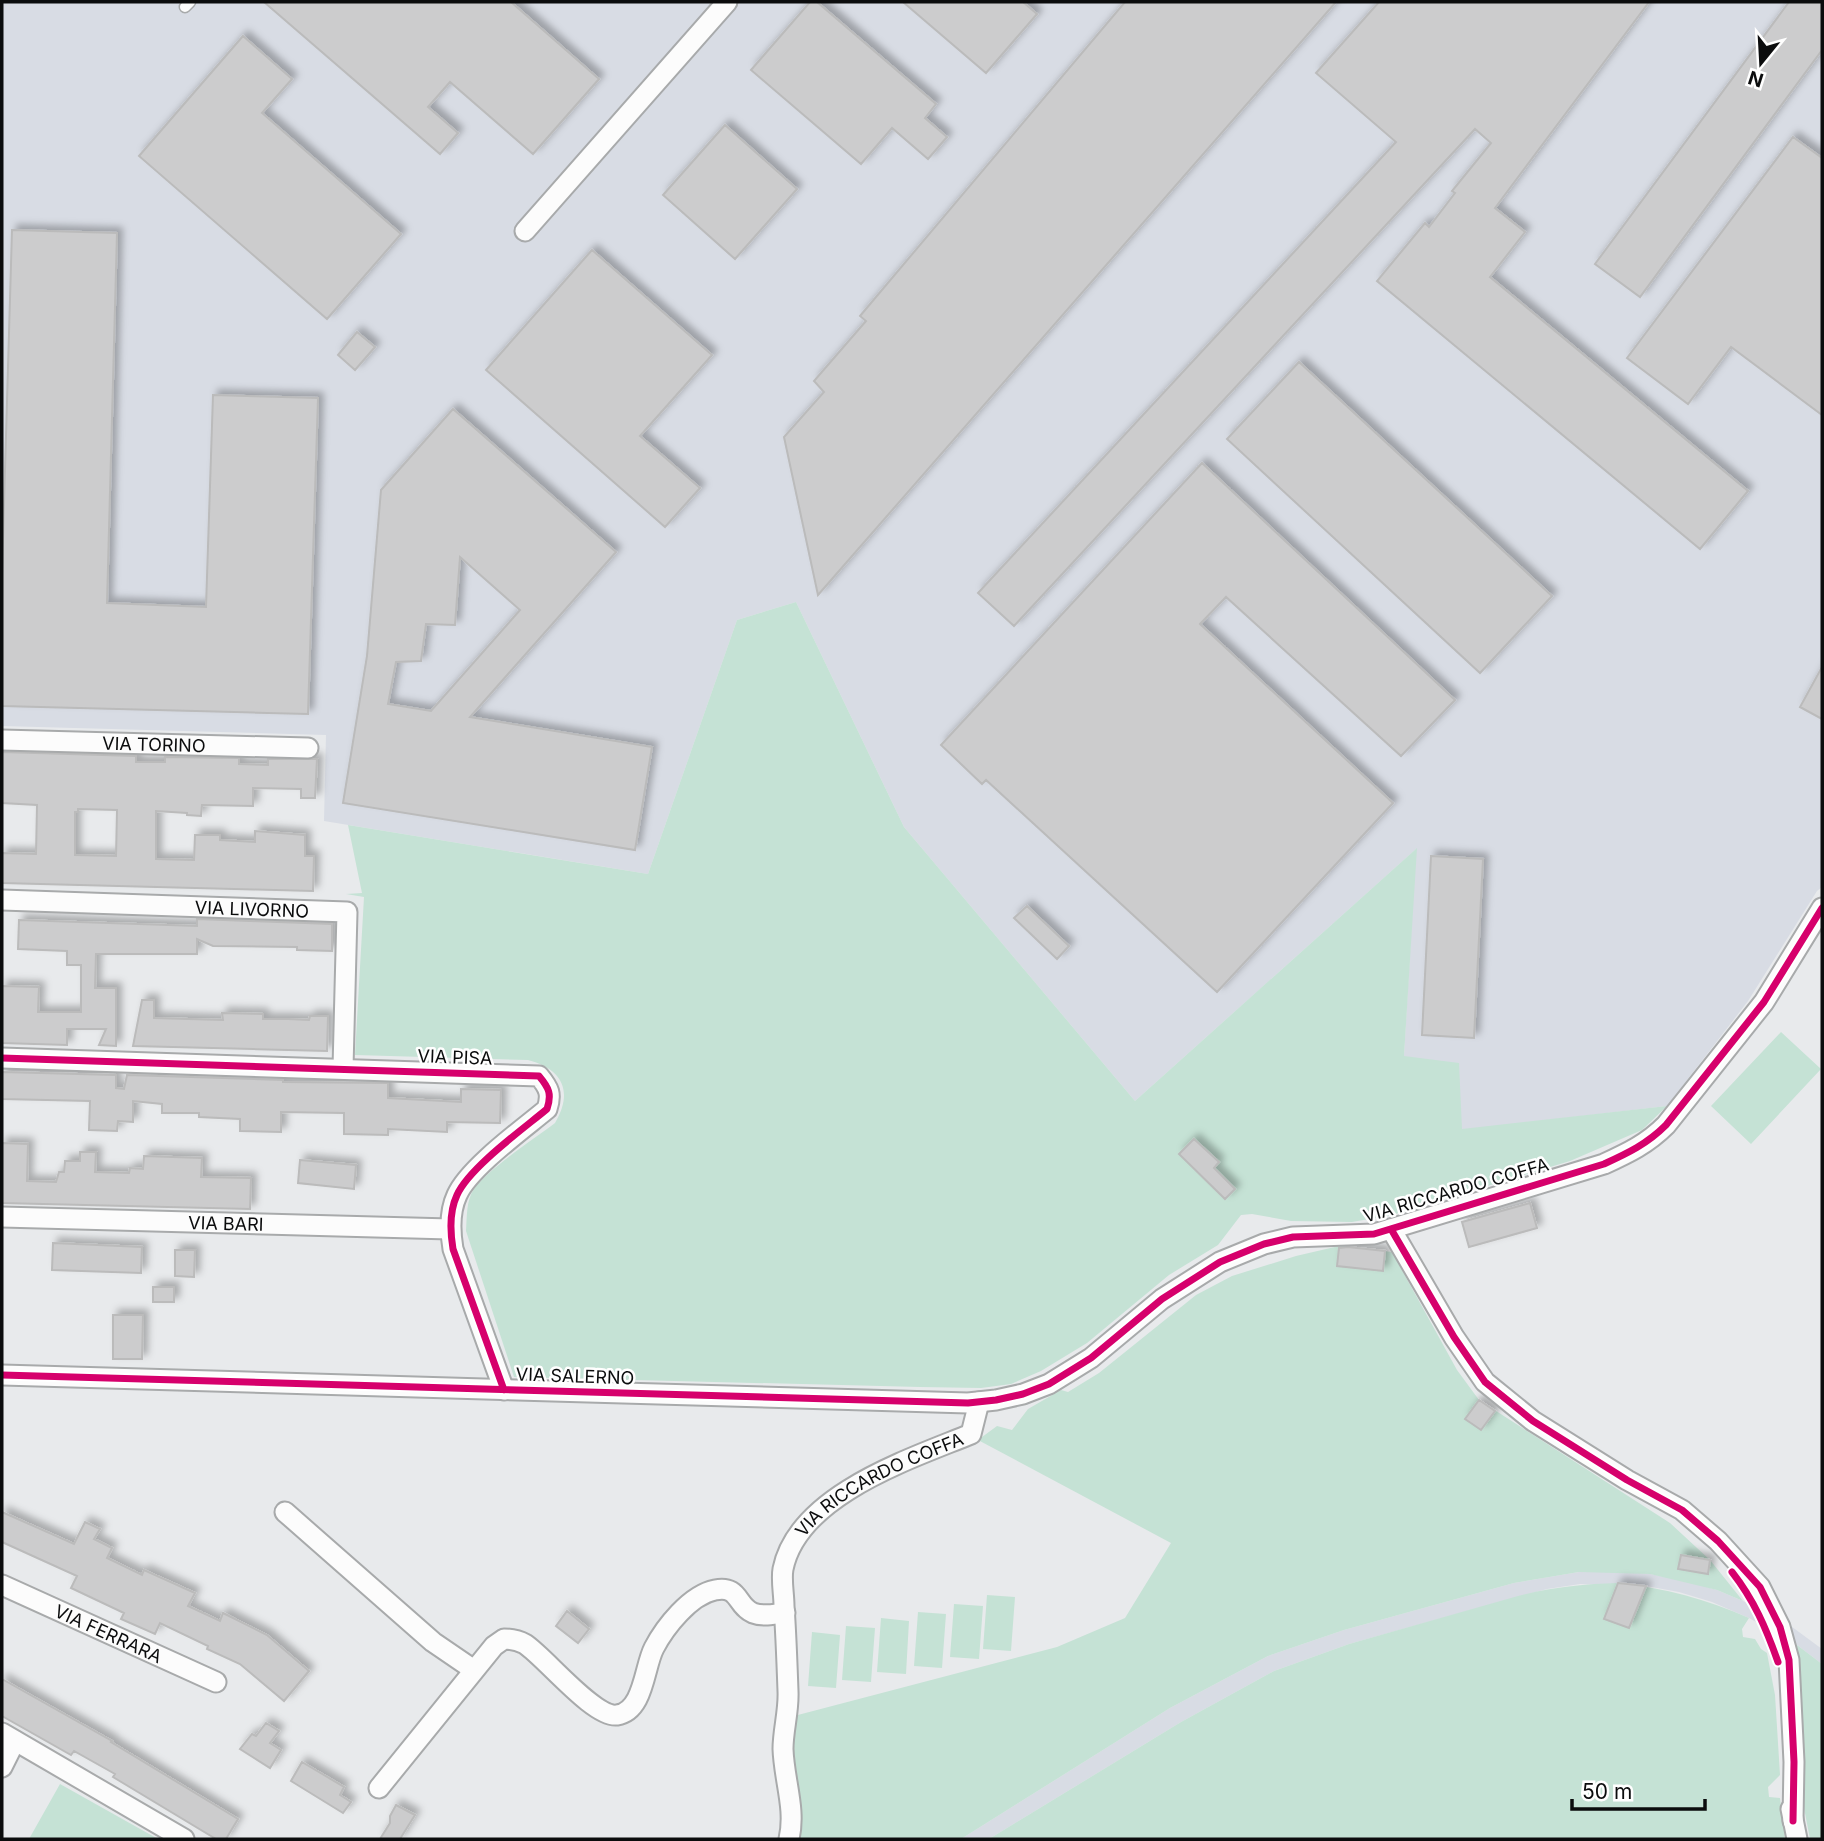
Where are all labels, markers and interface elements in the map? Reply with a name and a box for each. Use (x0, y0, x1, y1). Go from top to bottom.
north arrow (1726, 28, 1796, 98)
text: N (1745, 66, 1766, 92)
street label: VIA TORINO (102, 732, 206, 756)
street label: VIA LIVORNO (194, 896, 309, 921)
street label: VIA PISA (417, 1045, 493, 1069)
street label: VIA RICCARDO COFFA (1361, 1153, 1551, 1227)
street label: VIA BARI (188, 1211, 264, 1235)
street label: VIA SALERNO (515, 1363, 635, 1389)
street label: VIA RICCARDO COFFA (790, 1428, 966, 1540)
street label: VIA FERRARA (51, 1600, 166, 1667)
scale bar (1572, 1768, 1705, 1812)
text: 50 m (1582, 1779, 1632, 1804)

